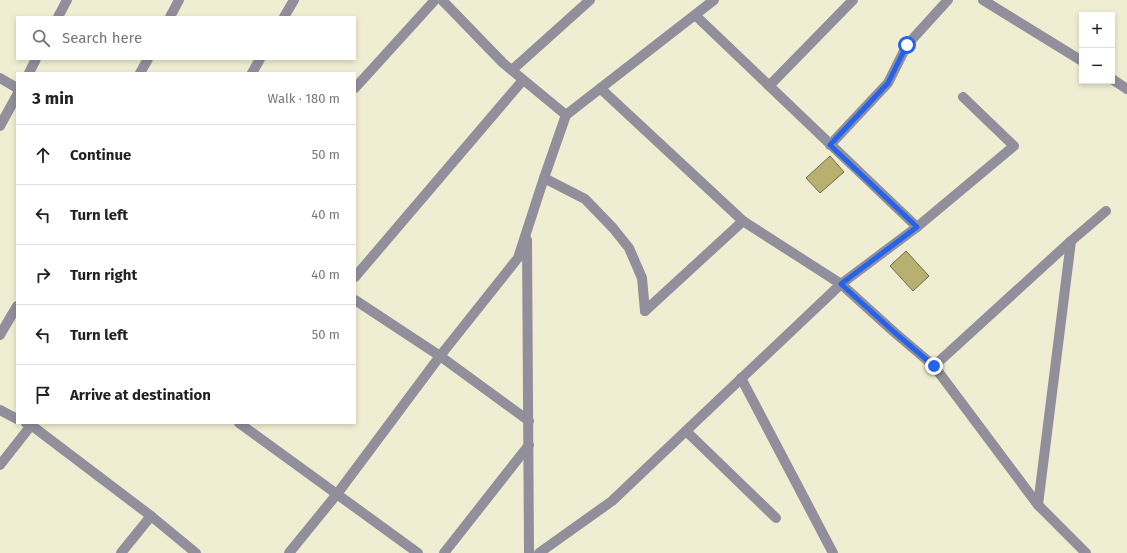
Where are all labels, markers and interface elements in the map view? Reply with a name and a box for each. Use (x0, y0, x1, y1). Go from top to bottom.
map controls (1079, 12, 1115, 84)
button: + (1079, 12, 1115, 48)
search box (16, 16, 356, 60)
icon: search (30, 27, 52, 49)
text: Search here (62, 29, 142, 47)
route start (898, 36, 916, 54)
button: − (1079, 48, 1115, 84)
text: 3 min (32, 88, 74, 109)
text: Walk · 180 m (268, 91, 340, 106)
icon: ahead (32, 144, 54, 166)
text: Continue (70, 146, 131, 164)
text: 50 m (312, 147, 340, 162)
icon: left (32, 204, 54, 226)
text: Turn left (70, 206, 128, 224)
text: 40 m (311, 207, 340, 222)
icon: right (32, 264, 54, 286)
text: Turn right (70, 266, 137, 284)
text: 40 m (311, 267, 340, 282)
icon: left (32, 324, 54, 346)
text: Turn left (70, 326, 128, 344)
text: 50 m (312, 327, 340, 342)
route end (925, 357, 943, 375)
icon: arrive (32, 384, 54, 406)
text: Arrive at destination (70, 386, 211, 404)

